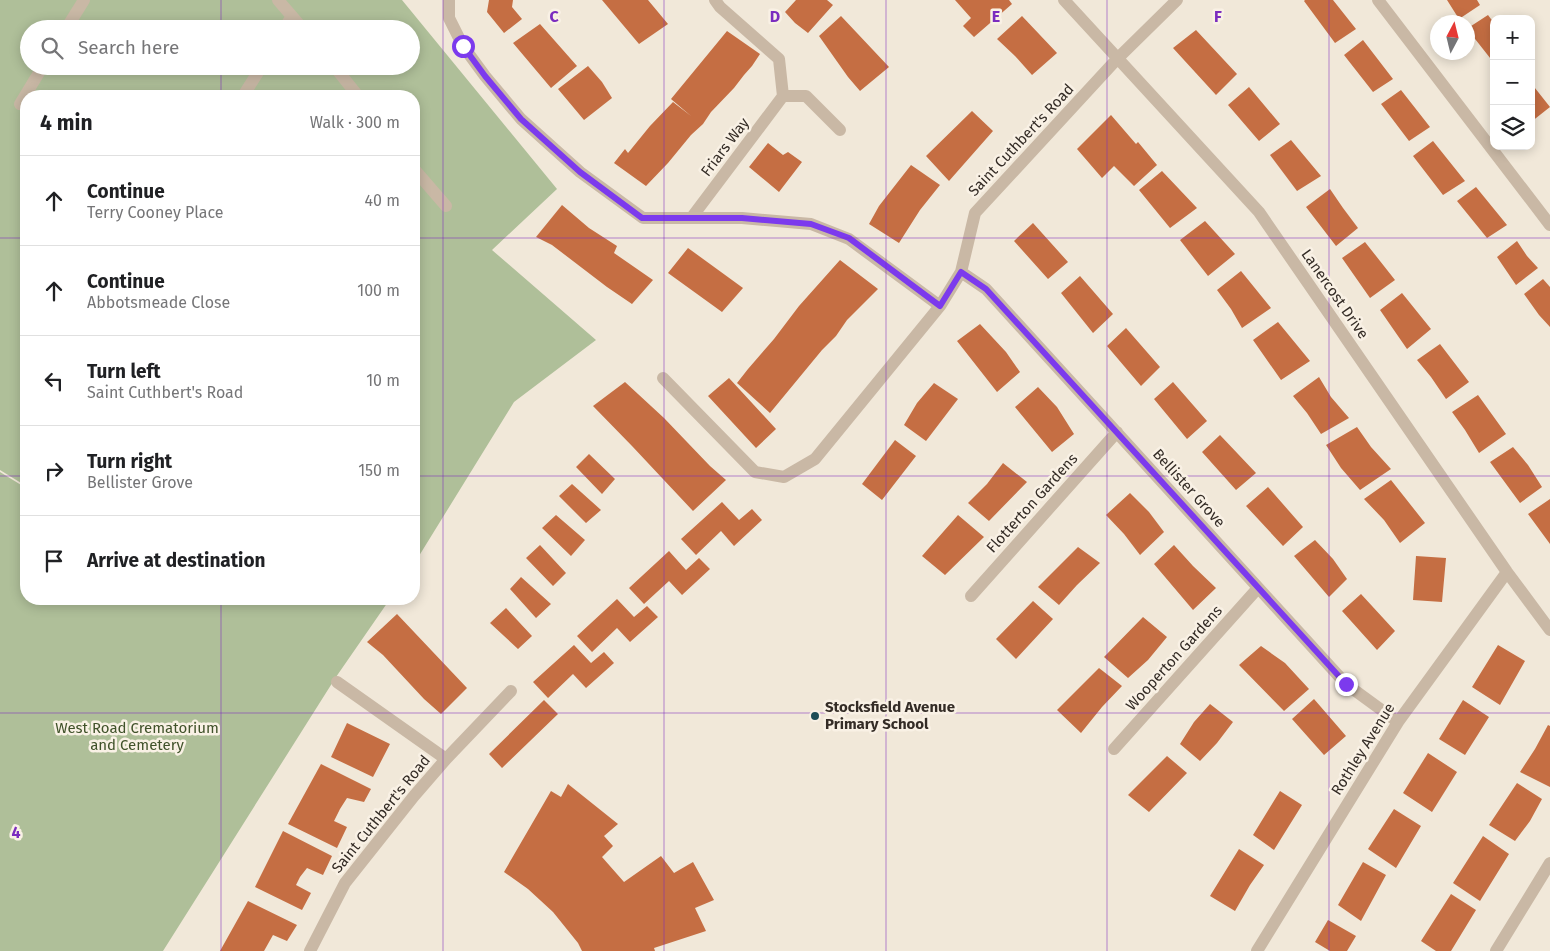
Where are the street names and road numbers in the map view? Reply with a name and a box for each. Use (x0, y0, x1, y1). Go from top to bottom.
street label: Saint Cuthbert's Road (964, 80, 1078, 200)
street label: Friars Way (697, 114, 753, 180)
street label: Lanercost Drive (1298, 246, 1372, 342)
street label: Bellister Grove (1149, 445, 1229, 531)
street label: Flotterton Gardens (983, 450, 1081, 556)
street label: Wooperton Gardens (1122, 602, 1226, 714)
street label: Rothley Avenue (1327, 700, 1399, 798)
street label: Saint Cuthbert's Road (328, 751, 434, 877)

